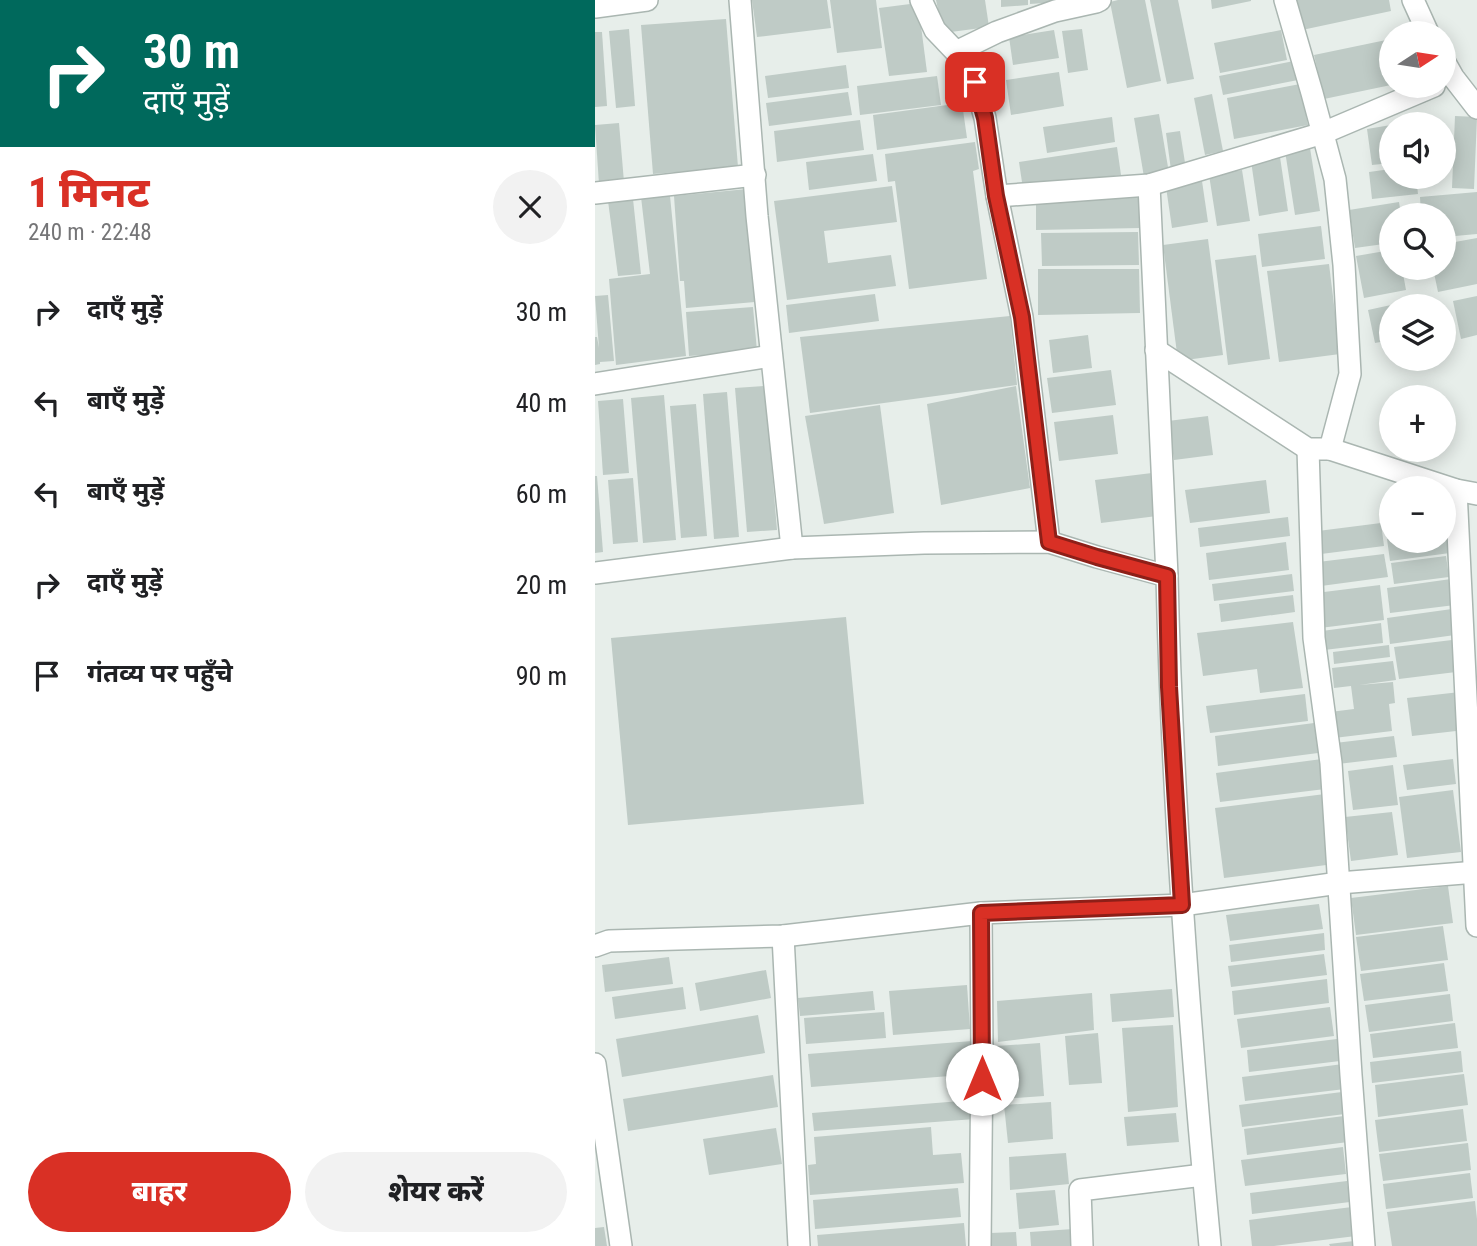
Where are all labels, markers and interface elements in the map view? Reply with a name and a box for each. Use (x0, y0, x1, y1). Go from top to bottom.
north arrow (1379, 21, 1456, 98)
map controls (1379, 21, 1456, 553)
text: 30 m (143, 23, 240, 80)
icon: right (28, 28, 119, 119)
pin (945, 52, 1005, 112)
icon: arrive (956, 63, 994, 101)
text: दाएँ मुड़ें (143, 82, 230, 120)
button: sound (1379, 112, 1456, 189)
text: 1 मिनट (28, 168, 149, 217)
button: close (493, 170, 567, 244)
button: search (1379, 203, 1456, 280)
text: 240 m · 22:48 (28, 219, 152, 246)
icon: right (28, 293, 66, 331)
text: दाएँ मुड़ें (87, 294, 163, 324)
button: layers (1379, 294, 1456, 371)
text: 30 m (516, 297, 567, 327)
icon: left (28, 384, 66, 422)
text: बाएँ मुड़ें (87, 385, 164, 415)
button: + (1379, 385, 1456, 462)
text: 40 m (516, 388, 567, 418)
icon: left (28, 475, 66, 513)
text: बाएँ मुड़ें (87, 476, 164, 506)
button: − (1379, 476, 1456, 553)
text: 60 m (516, 479, 567, 509)
icon: right (28, 566, 66, 604)
text: दाएँ मुड़ें (87, 567, 163, 597)
text: 20 m (516, 570, 567, 600)
icon: arrive (28, 657, 66, 695)
text: गंतव्य पर पहुँचे (87, 658, 233, 688)
text: 90 m (516, 661, 567, 691)
position arrow (945, 1042, 1019, 1116)
button: बाहर (28, 1152, 291, 1232)
button: शेयर करें (305, 1152, 567, 1232)

